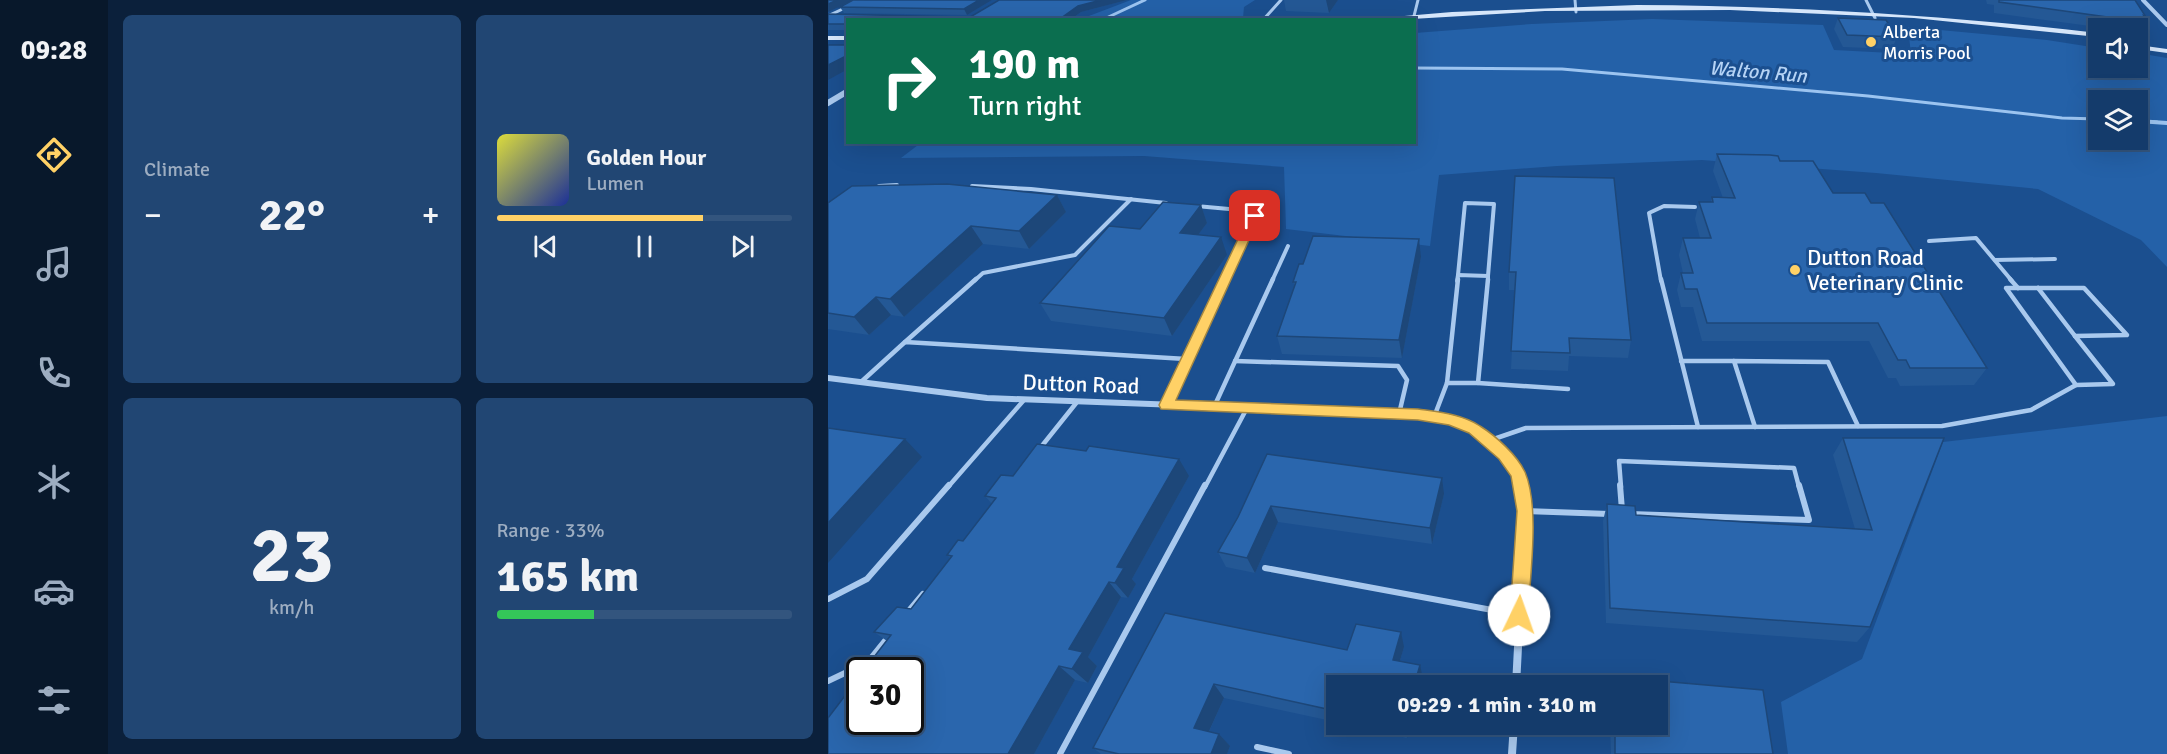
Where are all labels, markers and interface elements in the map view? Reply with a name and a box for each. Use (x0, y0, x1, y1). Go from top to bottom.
map controls (2088, 18, 2148, 150)
button: sound (2088, 18, 2148, 78)
place label: Alberta Morris Pool (1883, 21, 1971, 64)
text: 09:28 (21, 34, 87, 67)
marker: Alberta Morris Pool (1864, 35, 1878, 49)
text: 190 m (969, 39, 1080, 90)
icon: right (870, 42, 948, 120)
water label: Walton Run (1708, 55, 1809, 89)
text: Turn right (969, 90, 1082, 123)
button: layers (2088, 90, 2148, 150)
icon: directions (33, 134, 75, 176)
text: Golden Hour (587, 144, 706, 171)
text: Climate (144, 157, 210, 182)
text: Lumen (587, 171, 644, 196)
text: 22° (258, 188, 325, 243)
pin (1229, 190, 1280, 241)
text: − (144, 195, 162, 236)
text: + (422, 195, 439, 236)
icon: arrive (1238, 199, 1271, 232)
icon: previous (529, 230, 562, 263)
icon: pause (628, 230, 661, 263)
icon: next (726, 230, 759, 263)
icon: music (33, 243, 75, 285)
place label: Dutton Road Veterinary Clinic (1807, 244, 1963, 296)
marker: Dutton Road Veterinary Clinic (1788, 263, 1802, 277)
icon: phone (33, 352, 75, 394)
street label: Dutton Road (1022, 368, 1140, 400)
icon: climate (33, 461, 75, 503)
text: 23 (250, 508, 334, 604)
text: Range · 33% (497, 518, 605, 543)
text: 165 km (497, 549, 639, 604)
icon: car (33, 570, 75, 612)
position arrow (1487, 583, 1551, 647)
text: km/h (269, 595, 314, 620)
speed limit sign: 30 (846, 657, 924, 735)
icon: filters (33, 679, 75, 721)
text: 09:29 · 1 min · 310 m (1397, 691, 1597, 718)

